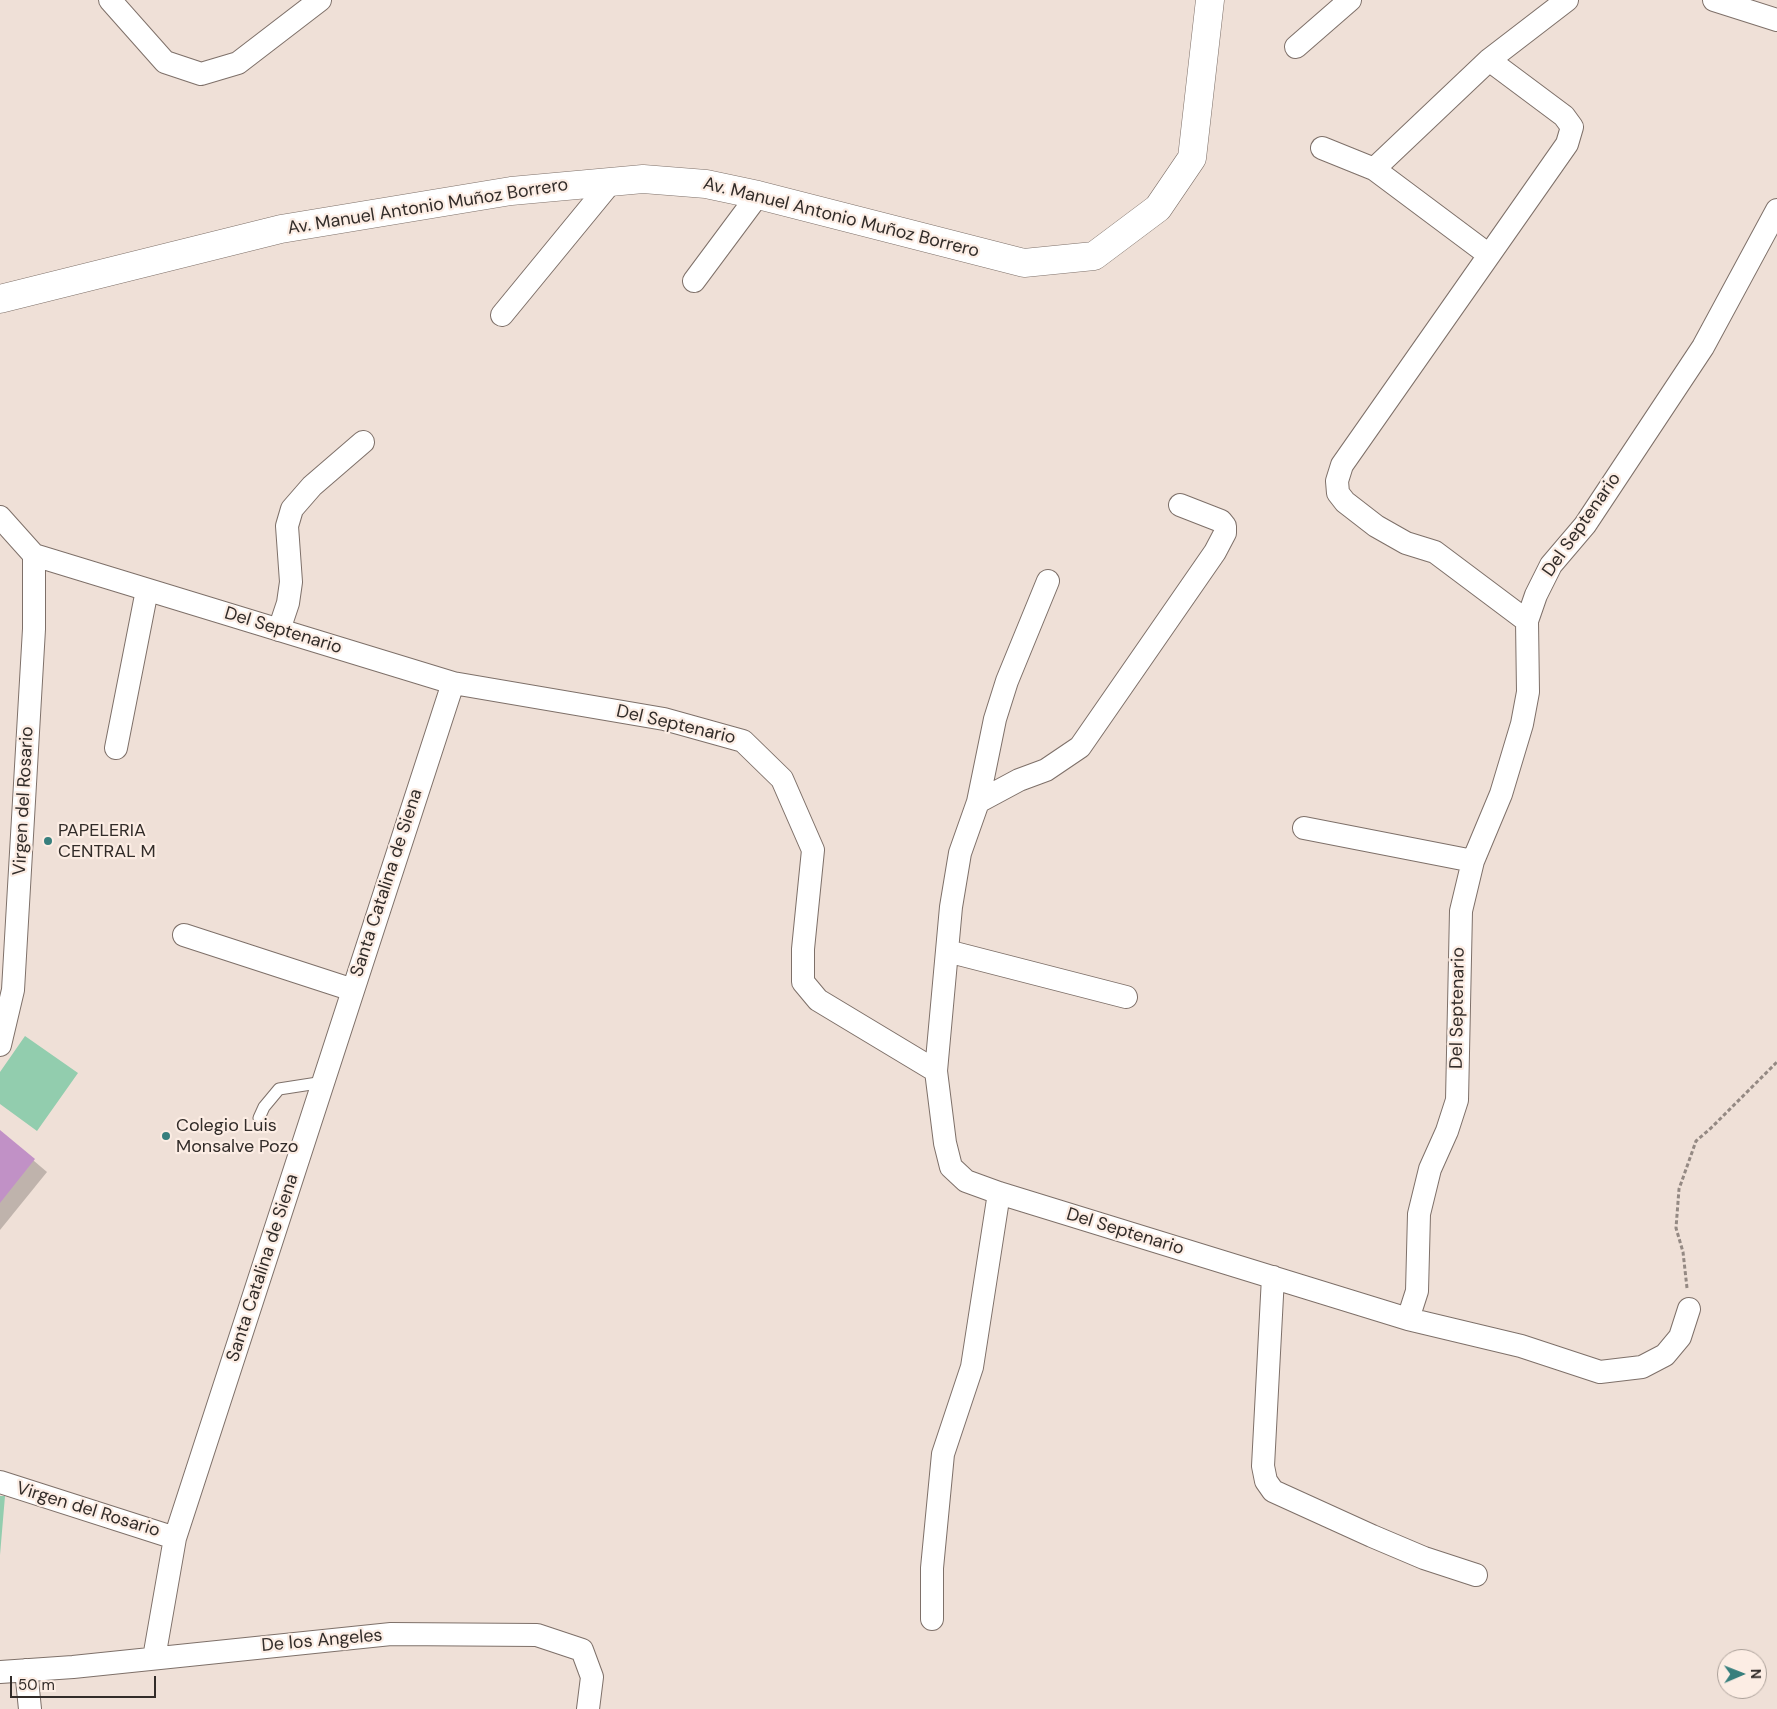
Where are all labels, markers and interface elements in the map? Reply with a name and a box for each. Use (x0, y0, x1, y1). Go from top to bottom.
street label: Av. Manuel Antonio Muñoz Borrero (701, 173, 981, 263)
street label: Av. Manuel Antonio Muñoz Borrero (286, 174, 570, 240)
street label: Del Septenario (1538, 469, 1626, 581)
street label: Del Septenario (222, 603, 344, 659)
street label: Del Septenario (614, 701, 738, 749)
street label: Virgen del Rosario (9, 726, 39, 876)
street label: Santa Catalina de Siena (346, 786, 428, 980)
place label: PAPELERIA CENTRAL M (58, 820, 156, 862)
marker: PAPELERIA CENTRAL M (42, 835, 54, 847)
street label: Del Septenario (1446, 947, 1470, 1069)
place label: Colegio Luis Monsalve Pozo (176, 1115, 299, 1158)
marker: Colegio Luis Monsalve Pozo (160, 1130, 172, 1142)
street label: Santa Catalina de Siena (222, 1171, 304, 1365)
street label: Del Septenario (1064, 1204, 1186, 1260)
street label: Virgen del Rosario (13, 1478, 163, 1542)
street label: De los Angeles (261, 1625, 383, 1657)
north arrow (1717, 1649, 1767, 1699)
scale bar (12, 1666, 159, 1698)
text: N (1747, 1668, 1765, 1679)
text: 50 m (18, 1675, 55, 1695)

